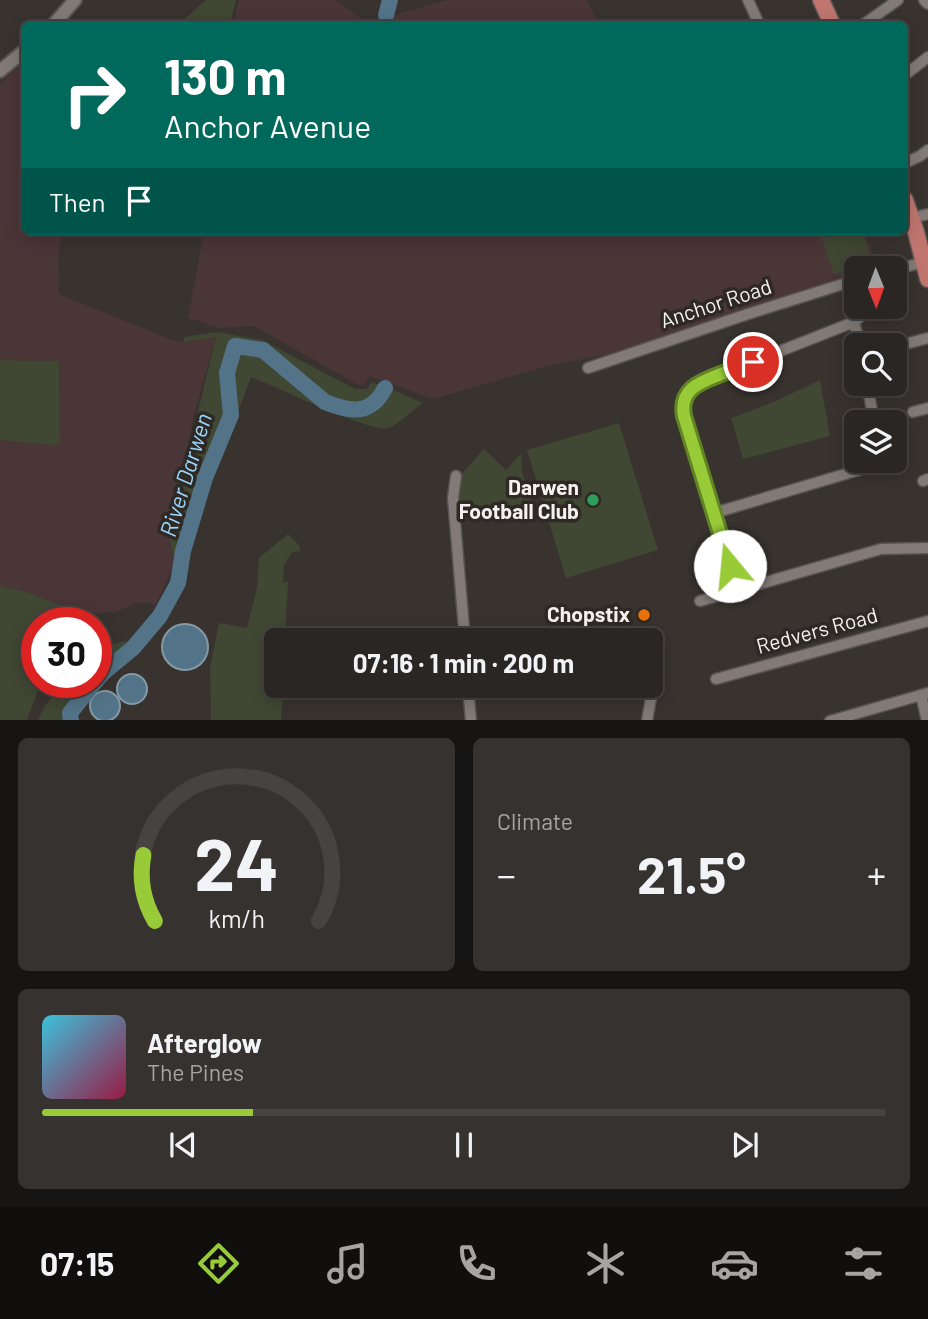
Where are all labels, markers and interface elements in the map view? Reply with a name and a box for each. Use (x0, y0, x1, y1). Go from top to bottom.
text: 130 m (164, 46, 286, 105)
icon: right (49, 49, 140, 140)
text: Anchor Avenue (164, 106, 371, 144)
icon: arrive (120, 182, 158, 220)
text: Then (49, 186, 106, 217)
north arrow (844, 256, 906, 318)
map controls (844, 256, 907, 473)
street label: Anchor Road (657, 273, 774, 332)
pin (723, 332, 783, 392)
button: search (844, 333, 907, 396)
icon: arrive (734, 343, 772, 381)
water label: River Darwen (153, 409, 217, 540)
button: layers (844, 410, 907, 473)
place label: Darwen Football Club (459, 474, 579, 523)
marker: Darwen Football Club (585, 492, 601, 508)
position arrow (693, 529, 767, 603)
place label: Chopstix (547, 601, 630, 626)
street label: Redvers Road (753, 601, 880, 658)
speed limit sign: 30 (21, 607, 112, 698)
marker: Chopstix (636, 607, 652, 623)
text: 07:16 · 1 min · 200 m (353, 647, 574, 678)
text: Climate (497, 807, 573, 835)
text: 24 (194, 818, 279, 906)
text: 21.5° (637, 842, 746, 904)
text: − (497, 851, 516, 897)
text: + (867, 851, 886, 897)
text: km/h (208, 902, 265, 932)
text: Afterglow (147, 1027, 262, 1058)
text: The Pines (147, 1058, 244, 1086)
icon: previous (164, 1126, 202, 1164)
icon: pause (445, 1126, 483, 1164)
icon: next (726, 1126, 764, 1164)
icon: directions (194, 1239, 243, 1288)
icon: music (323, 1239, 372, 1288)
icon: phone (452, 1239, 501, 1288)
icon: climate (581, 1239, 630, 1288)
icon: car (710, 1239, 759, 1288)
icon: filters (839, 1239, 888, 1288)
text: 07:15 (40, 1244, 114, 1282)

